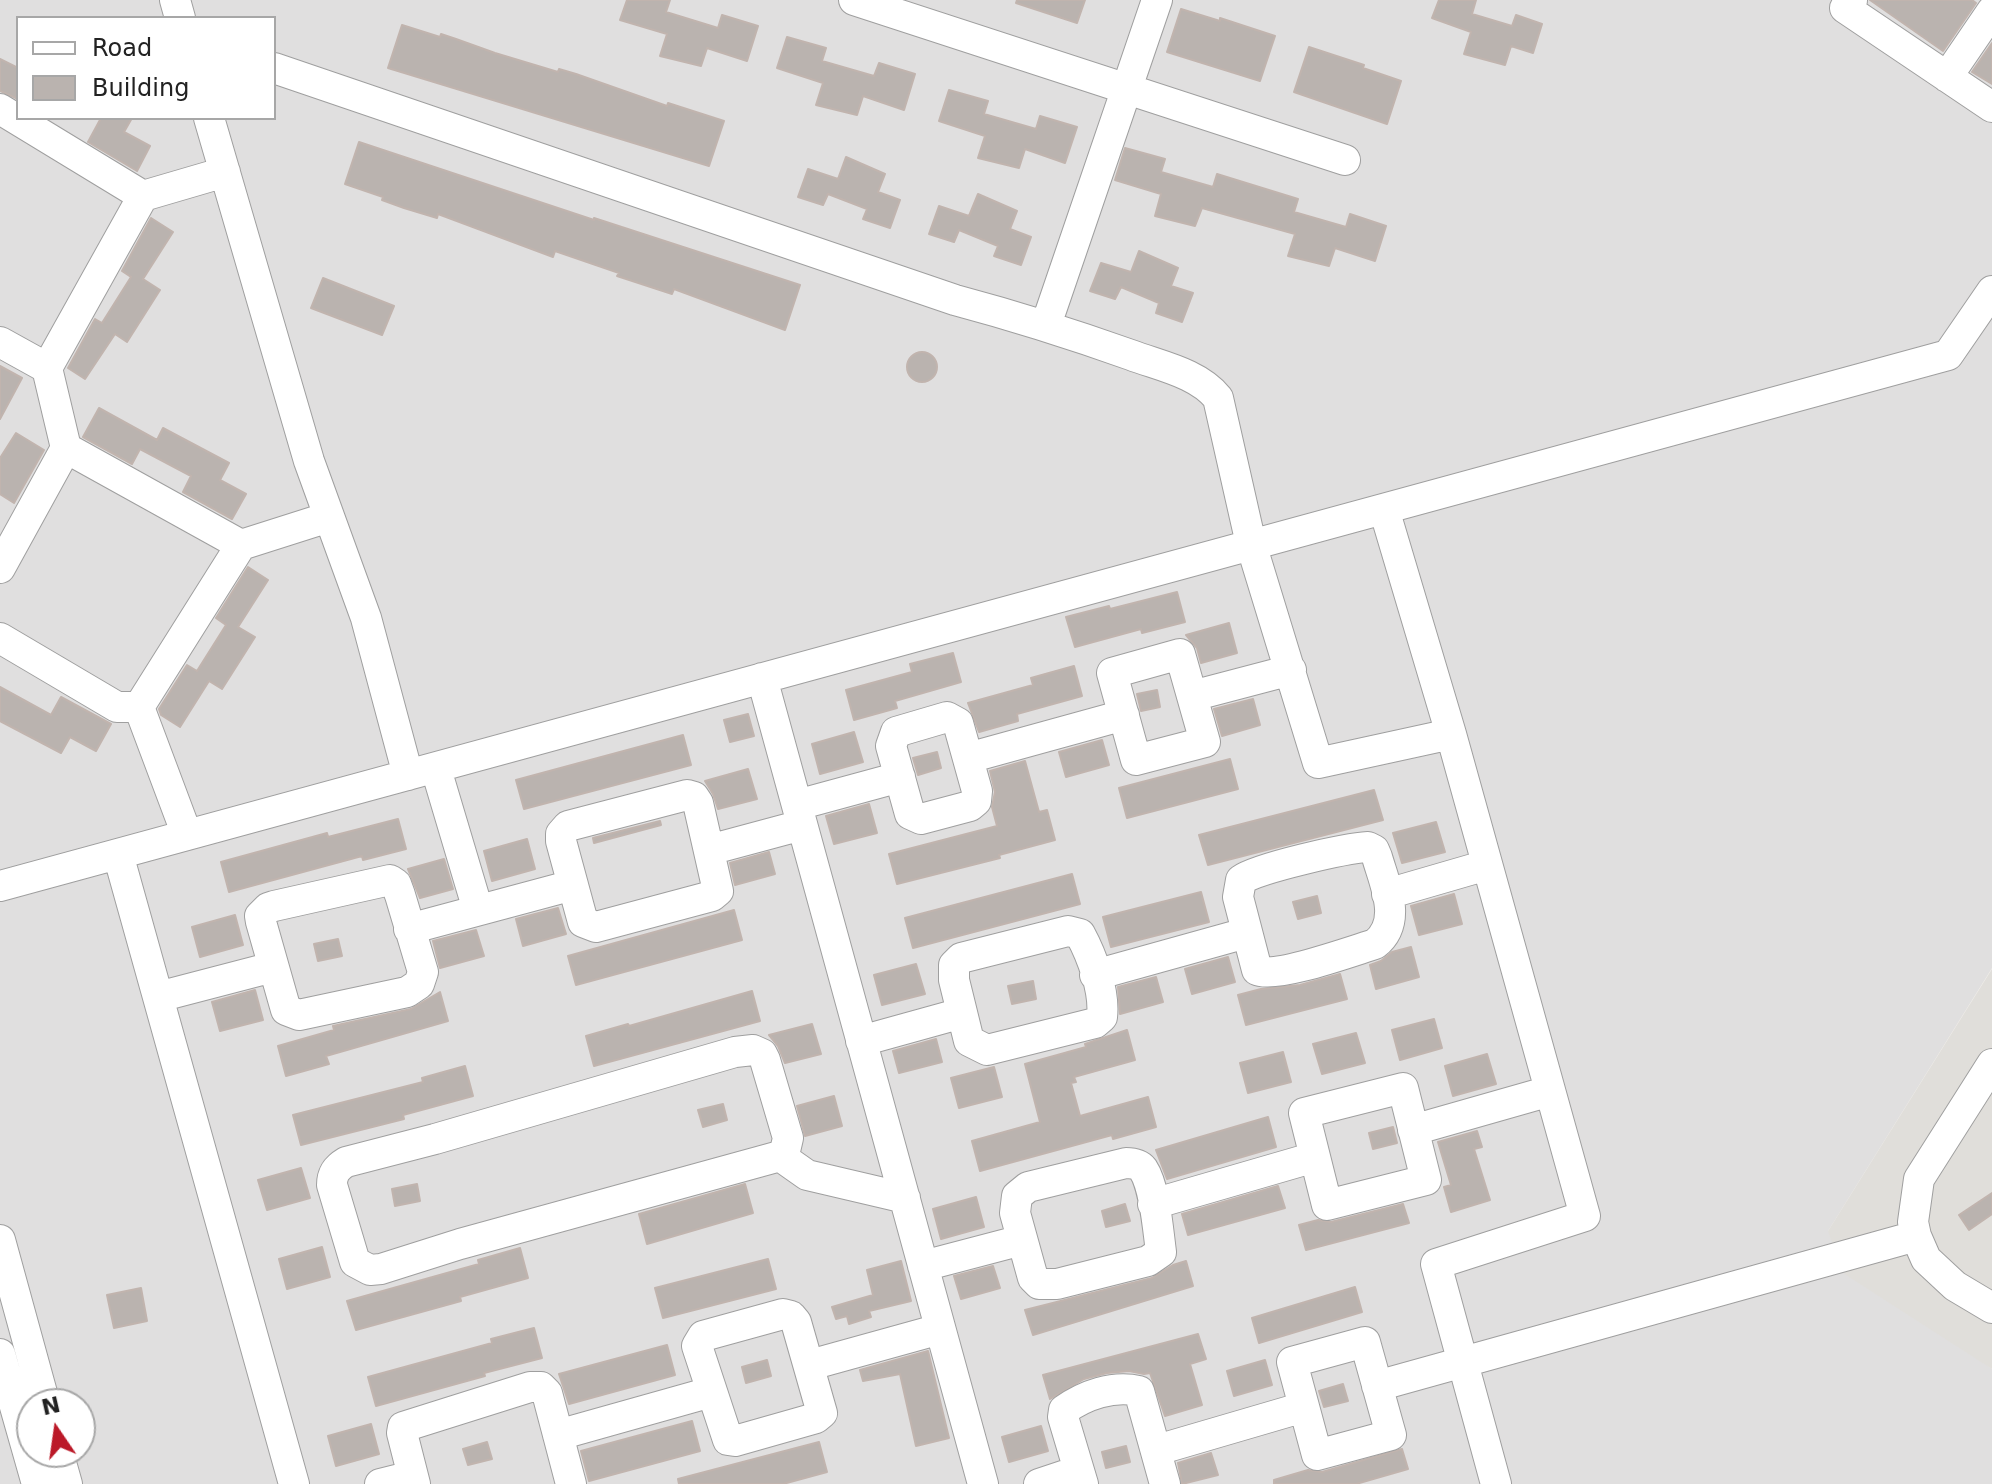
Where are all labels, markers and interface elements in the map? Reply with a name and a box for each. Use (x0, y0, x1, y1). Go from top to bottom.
legend (16, 16, 276, 120)
text: Road (92, 34, 152, 62)
text: Building (92, 74, 189, 102)
north arrow (16, 1388, 96, 1468)
text: N (39, 1392, 63, 1420)

